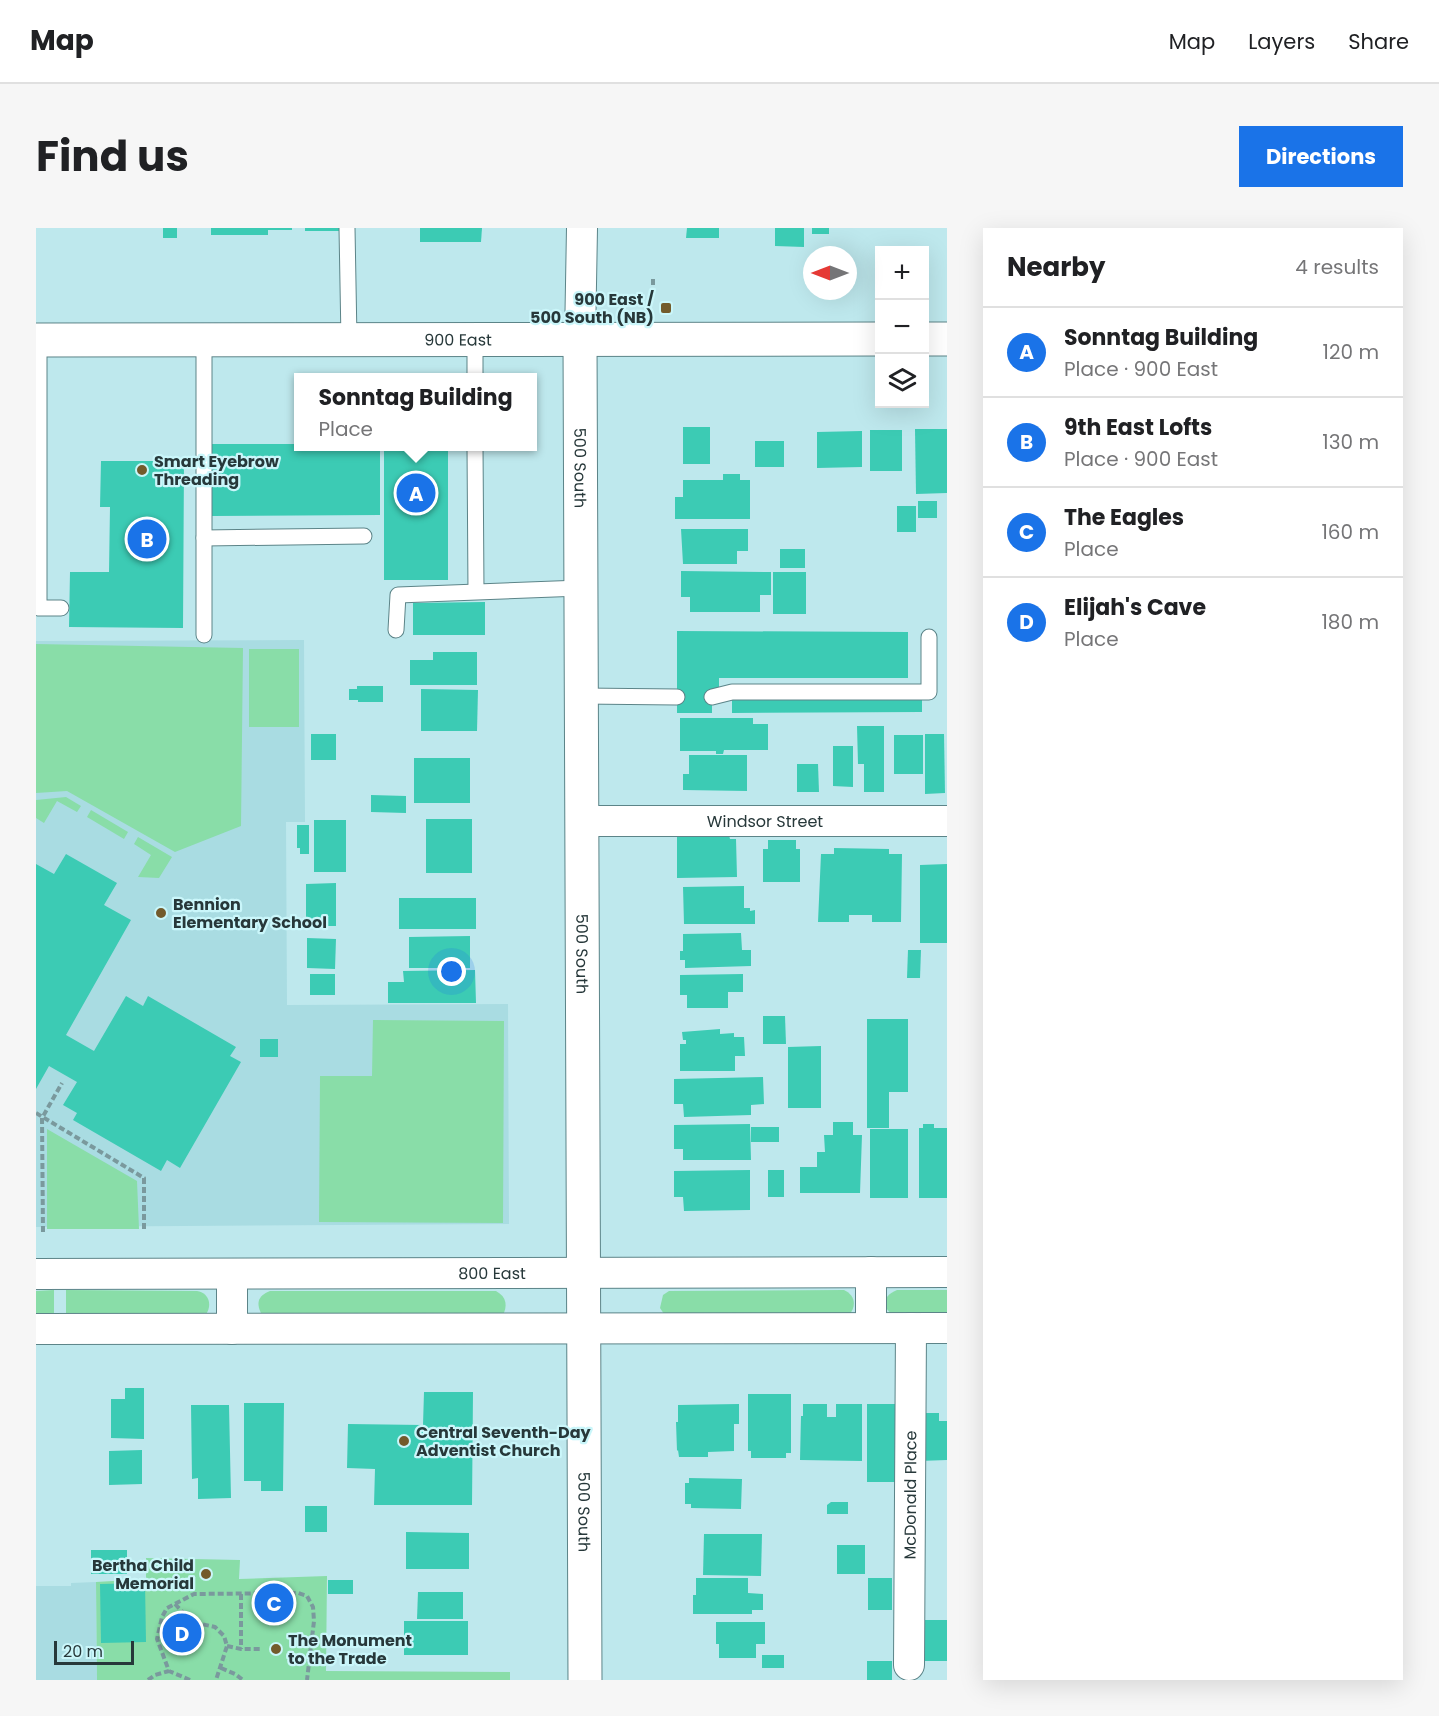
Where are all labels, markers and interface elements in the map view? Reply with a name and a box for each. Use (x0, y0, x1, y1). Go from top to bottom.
text: Map (30, 21, 94, 60)
text: Map (1169, 27, 1215, 56)
text: Layers (1248, 27, 1315, 56)
text: Share (1348, 27, 1409, 56)
button: Directions (1239, 126, 1403, 187)
text: Find us (36, 127, 189, 186)
north arrow (803, 246, 857, 300)
map controls (875, 246, 929, 408)
button: + (875, 246, 929, 300)
text: Nearby (1007, 249, 1105, 285)
text: 4 results (1295, 253, 1379, 281)
place label: 900 East / 500 South (NB) (530, 288, 655, 329)
button: − (875, 300, 929, 354)
marker: 900 East / 500 South (NB) (659, 301, 673, 315)
text: Sonntag Building (1064, 322, 1258, 353)
street label: 900 East (424, 328, 492, 352)
text: A (1019, 338, 1034, 366)
text: 120 m (1323, 338, 1379, 366)
button: layers (875, 354, 929, 408)
text: Place · 900 East (1064, 355, 1218, 383)
popup (294, 373, 537, 451)
text: Sonntag Building (318, 382, 513, 413)
text: 9th East Lofts (1064, 412, 1212, 443)
text: Place (318, 415, 373, 443)
street label: 500 South (568, 428, 592, 508)
text: B (1020, 428, 1033, 456)
text: 130 m (1322, 428, 1379, 456)
text: Place · 900 East (1064, 445, 1218, 473)
place label: Smart Eyebrow Threading (154, 450, 279, 491)
marker: Smart Eyebrow Threading (135, 463, 149, 477)
pin: A (396, 470, 436, 516)
text: The Eagles (1064, 502, 1184, 533)
pin: B (128, 516, 166, 562)
text: C (1019, 518, 1034, 546)
text: 160 m (1321, 518, 1379, 546)
text: Place (1064, 535, 1119, 563)
text: Elijah's Cave (1064, 592, 1206, 623)
text: D (1019, 608, 1034, 636)
text: 180 m (1321, 608, 1379, 636)
text: Place (1064, 625, 1119, 653)
street label: Windsor Street (707, 810, 823, 833)
place label: Bennion Elementary School (173, 893, 327, 934)
marker: Bennion Elementary School (154, 906, 168, 920)
street label: 500 South (570, 914, 593, 994)
your location (437, 957, 466, 986)
street label: 800 East (458, 1262, 526, 1285)
place label: Central Seventh-Day Adventist Church (416, 1421, 592, 1462)
street label: McDonald Place (899, 1430, 922, 1560)
marker: Central Seventh-Day Adventist Church (397, 1434, 411, 1448)
street label: 500 South (572, 1472, 596, 1552)
place label: Bertha Child Memorial (92, 1554, 194, 1595)
marker: Bertha Child Memorial (199, 1567, 213, 1581)
pin: C (254, 1580, 294, 1626)
pin: D (162, 1610, 202, 1656)
place label: The Monument to the Trade (288, 1629, 412, 1670)
scale bar (54, 1638, 134, 1666)
text: 20 m (63, 1640, 103, 1663)
marker: The Monument to the Trade (269, 1642, 283, 1656)

